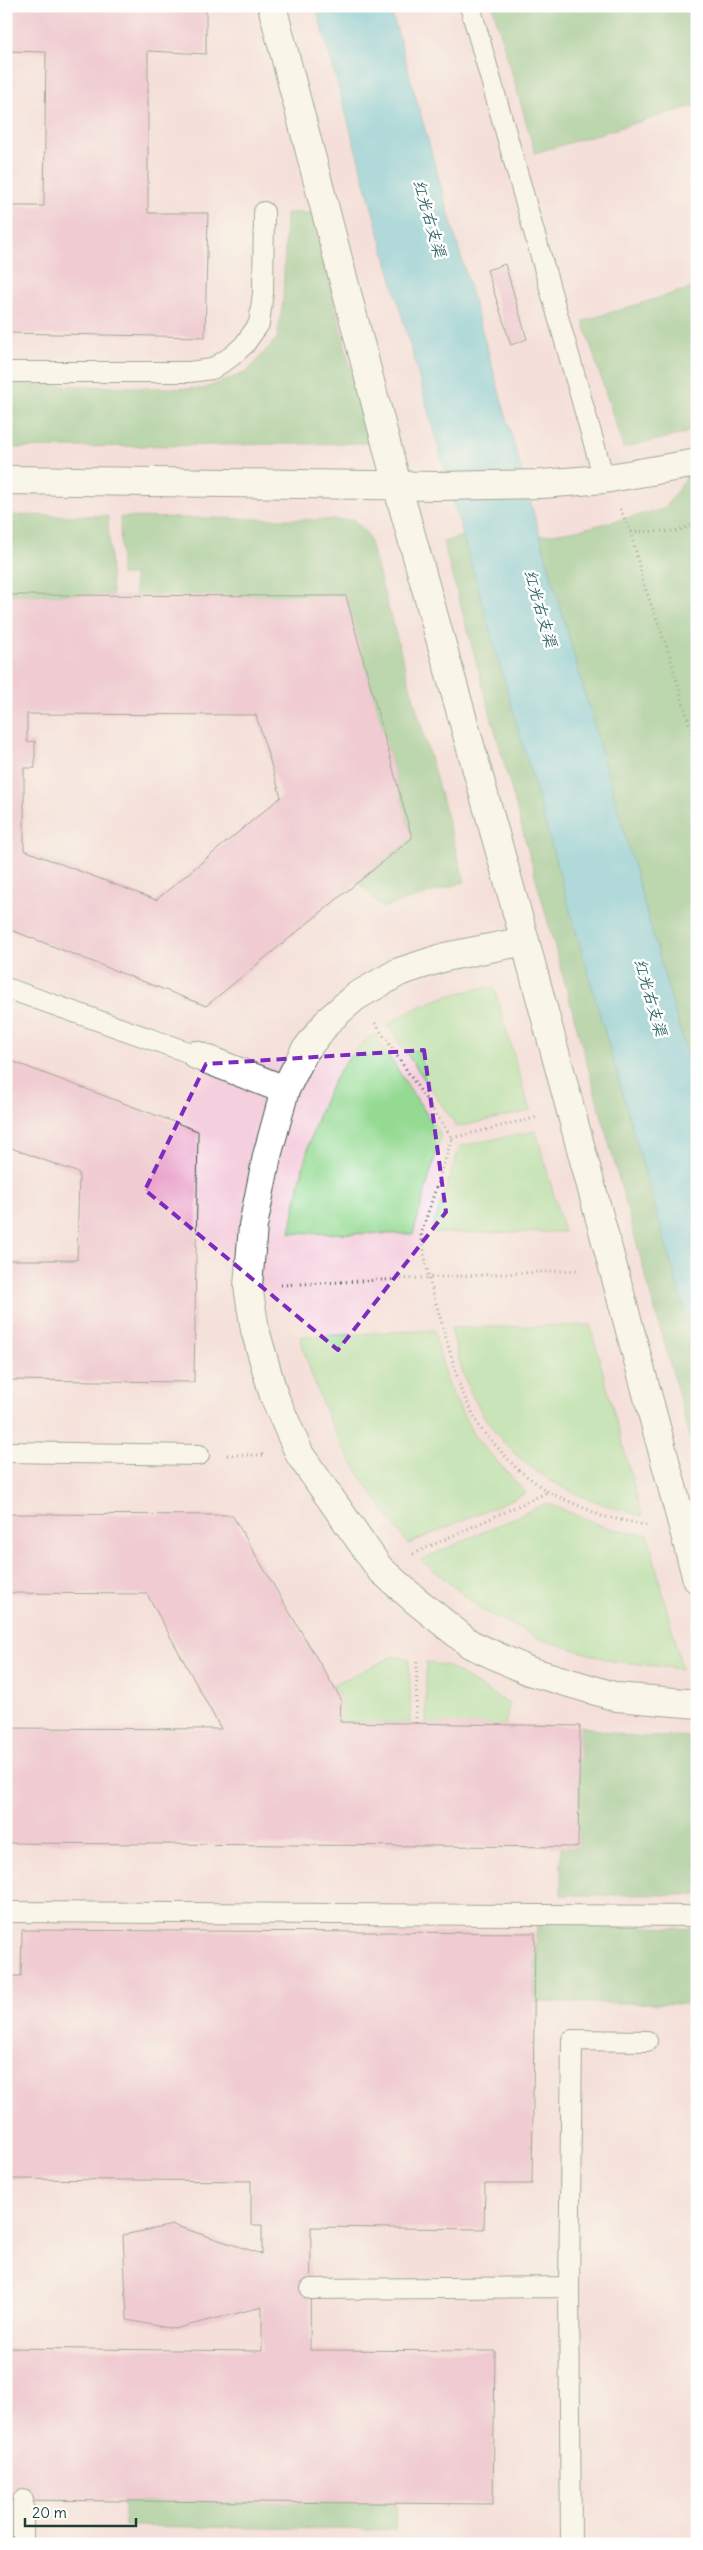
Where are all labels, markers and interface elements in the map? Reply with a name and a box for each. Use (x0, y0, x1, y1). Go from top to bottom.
water label: 红光右支渠 (409, 177, 451, 261)
water label: 红光右支渠 (520, 567, 562, 651)
water label: 红光右支渠 (630, 956, 672, 1040)
scale bar (25, 2495, 136, 2527)
text: 20 m (32, 2503, 67, 2522)

